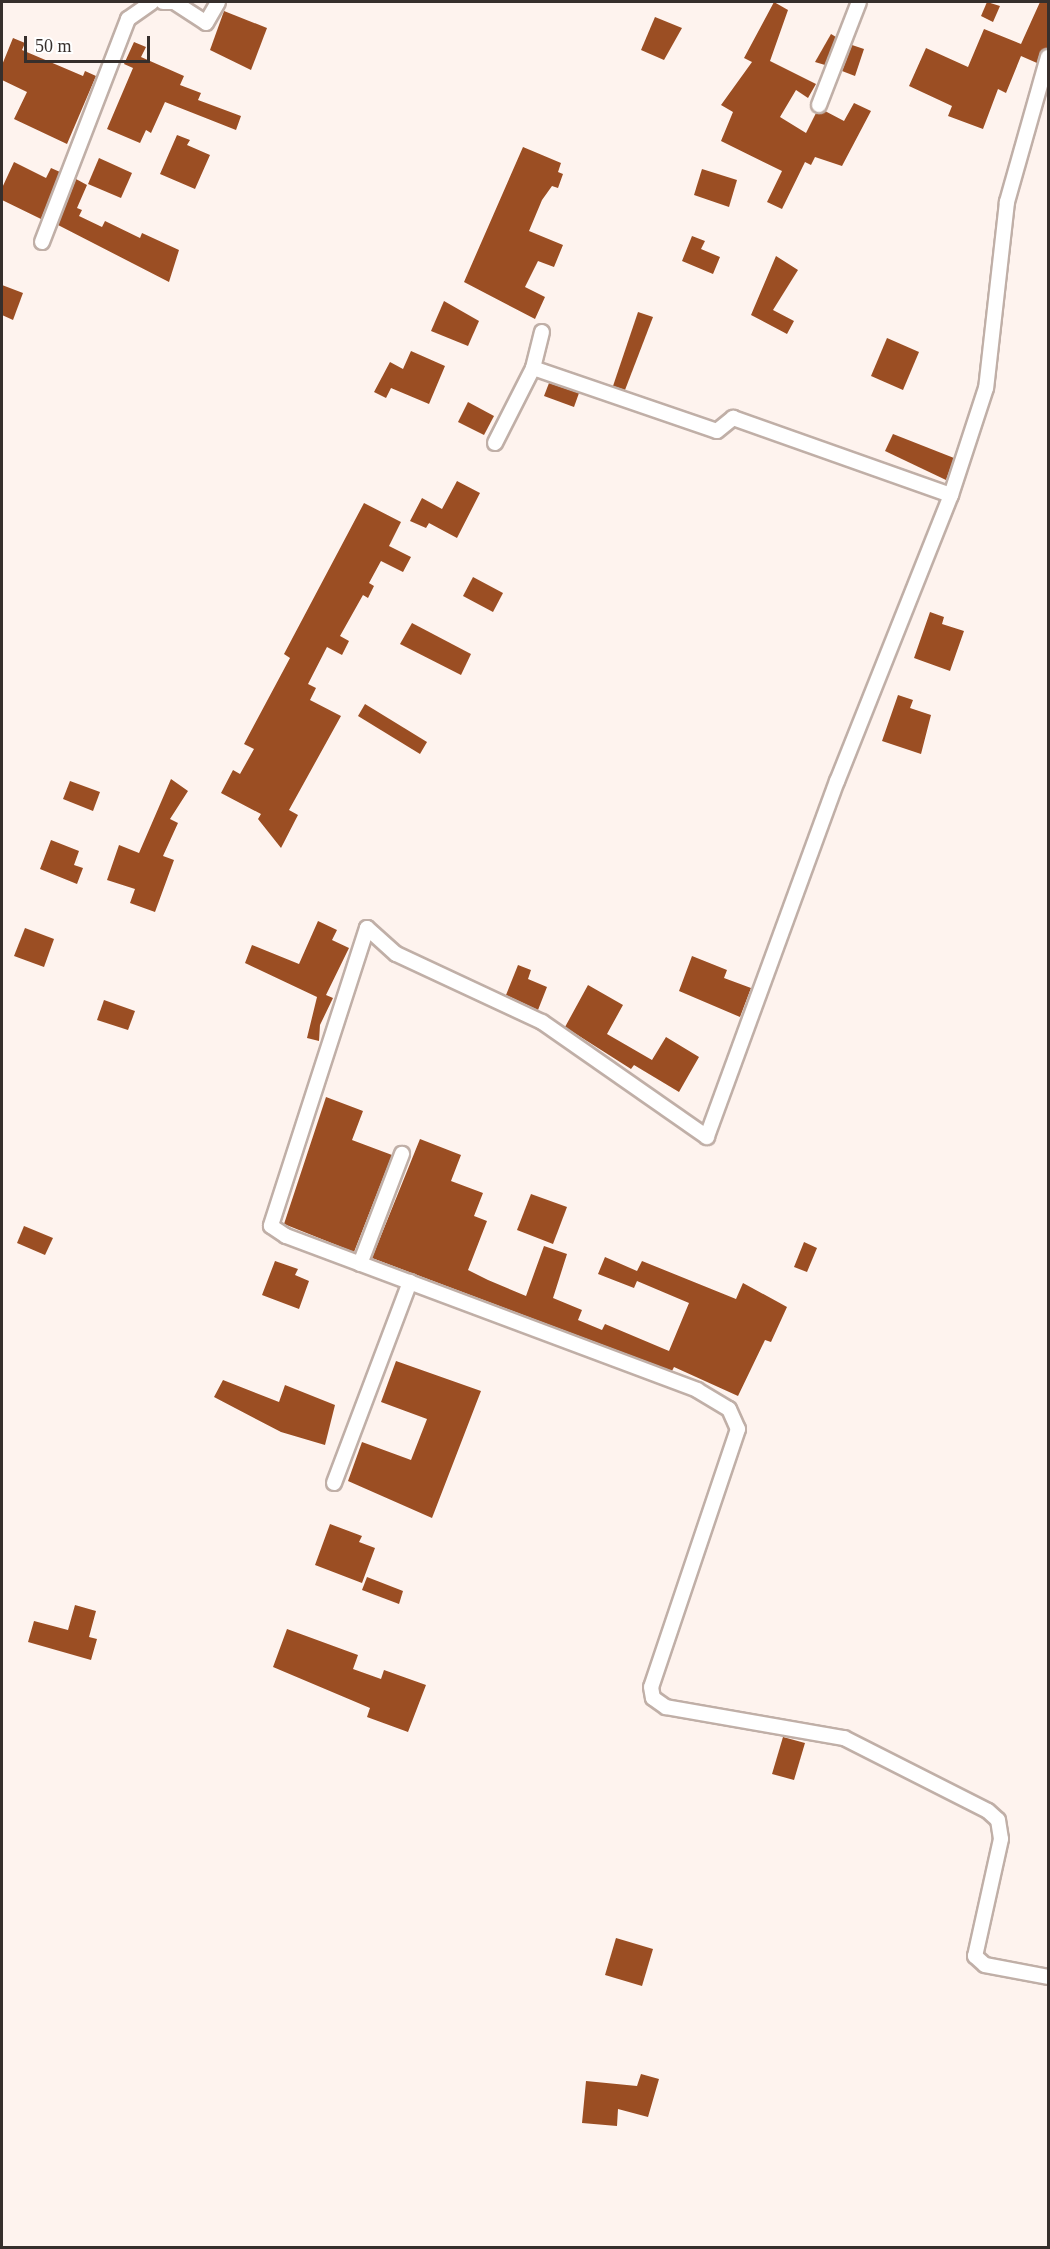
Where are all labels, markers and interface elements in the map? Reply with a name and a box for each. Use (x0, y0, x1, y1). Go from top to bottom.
scale bar (27, 24, 153, 62)
text: 50 m (35, 36, 72, 56)

